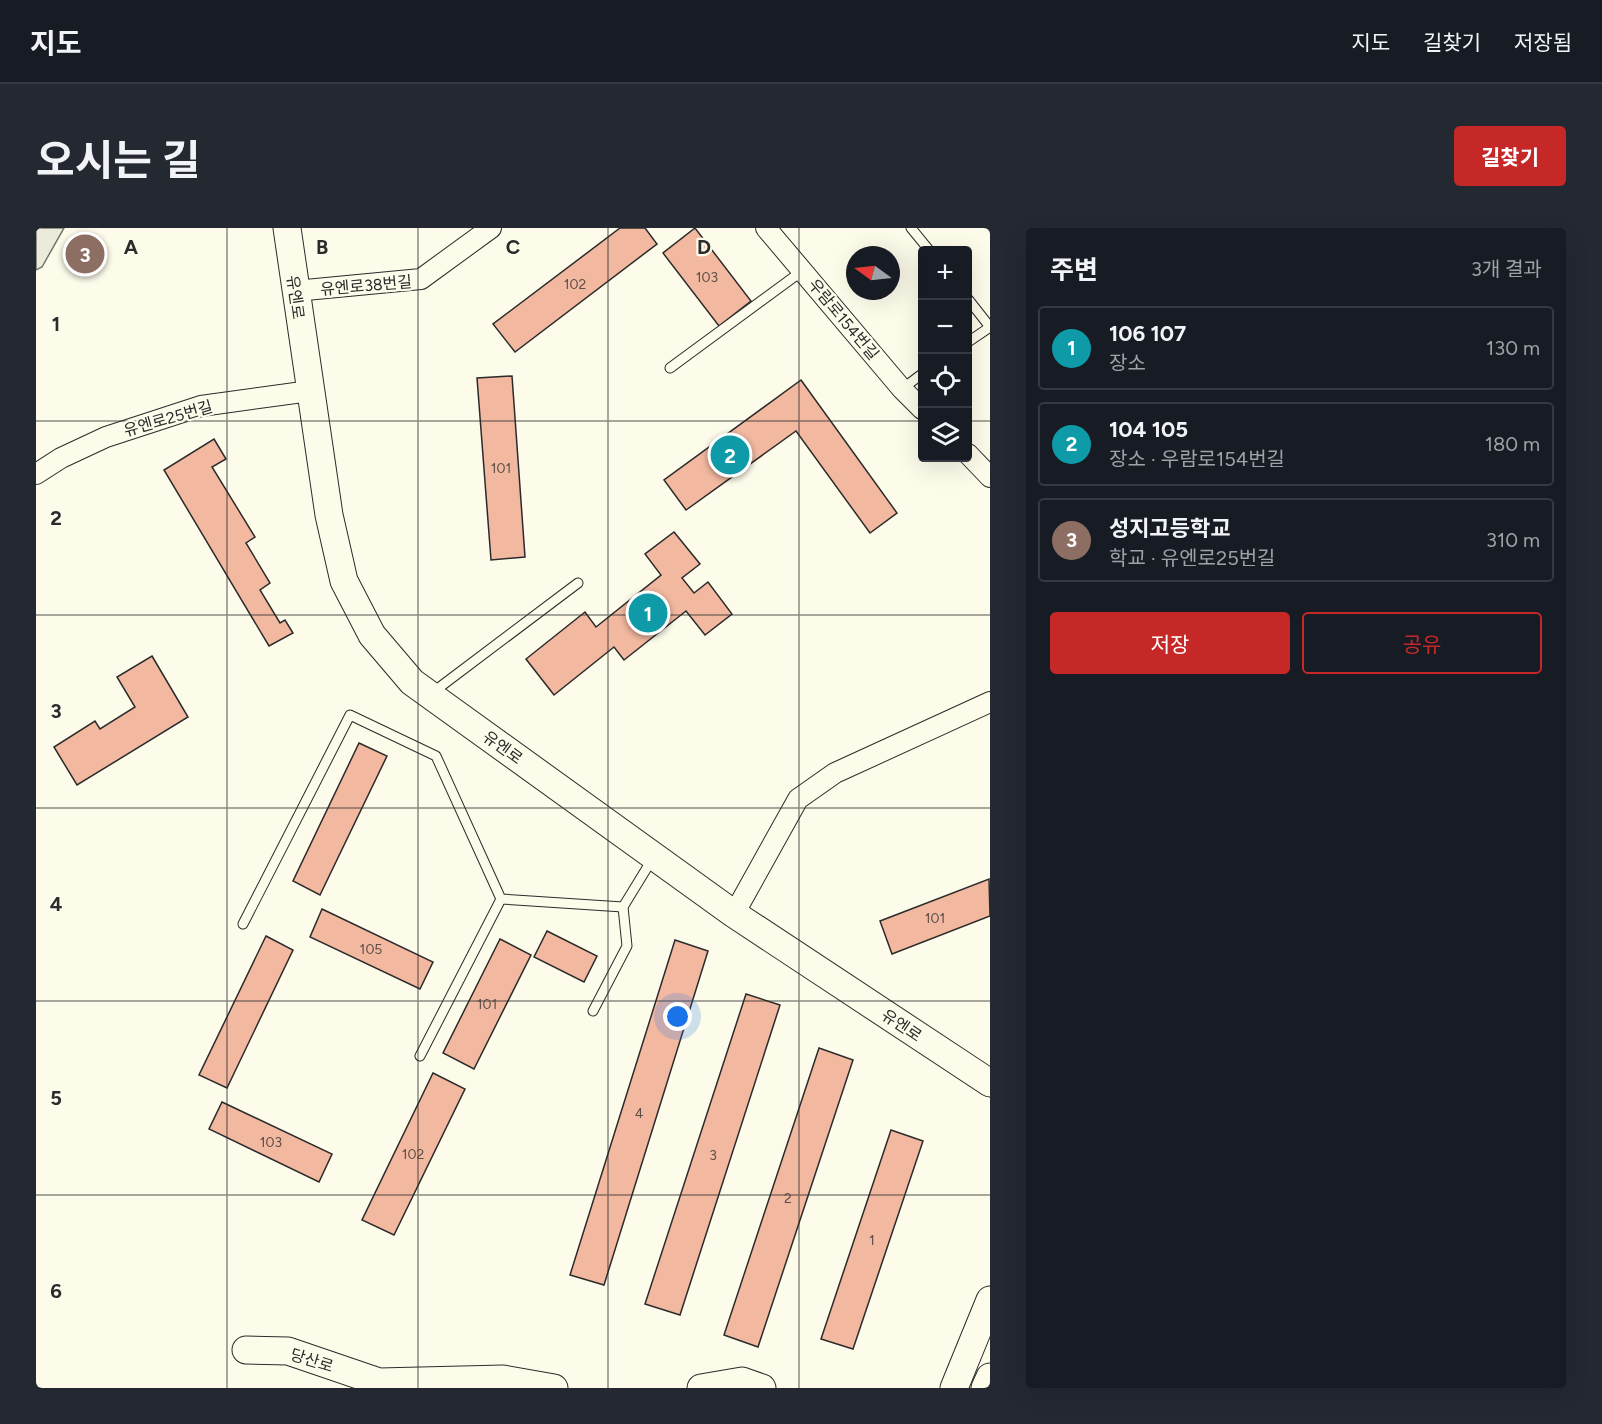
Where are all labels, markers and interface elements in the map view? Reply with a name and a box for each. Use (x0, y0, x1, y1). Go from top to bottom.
text: 지도 (30, 26, 82, 60)
text: 지도 (1351, 30, 1390, 55)
text: 길찾기 (1423, 30, 1481, 55)
text: 저장됨 (1514, 30, 1572, 55)
button: 길찾기 (1454, 126, 1566, 186)
text: 오시는 길 (36, 135, 201, 186)
pin: 3 (65, 231, 104, 276)
text: A (124, 235, 139, 259)
text: B (316, 235, 328, 259)
text: C (506, 235, 520, 259)
text: D (697, 235, 711, 259)
north arrow (846, 246, 900, 300)
map controls (918, 246, 972, 462)
button: + (918, 246, 972, 300)
text: 주변 (1050, 254, 1098, 286)
text: 3개 결과 (1471, 257, 1542, 281)
house number: 103 (696, 269, 718, 286)
street label: 유엔로38번길 (319, 272, 413, 299)
street label: 유엔로 (283, 274, 308, 321)
street label: 우람로154번길 (804, 275, 883, 363)
house number: 102 (564, 276, 586, 293)
button: − (918, 300, 972, 354)
text: 1 (52, 312, 60, 336)
text: 106 107 (1109, 320, 1186, 347)
text: 1 (1067, 336, 1076, 360)
text: 130 m (1486, 336, 1540, 360)
text: 장소 (1109, 351, 1146, 375)
button: locate (918, 354, 972, 408)
street label: 유엔로25번길 (121, 397, 215, 440)
button: layers (918, 408, 972, 462)
text: 104 105 (1109, 416, 1188, 443)
pin: 2 (710, 432, 750, 478)
text: 2 (1066, 432, 1077, 456)
text: 180 m (1485, 432, 1540, 456)
text: 장소 · 우람로154번길 (1109, 447, 1285, 471)
house number: 101 (491, 460, 511, 477)
text: 2 (50, 506, 62, 530)
text: 성지고등학교 (1109, 515, 1230, 542)
text: 3 (1066, 528, 1077, 552)
text: 310 m (1486, 528, 1540, 552)
text: 학교 · 유엔로25번길 (1109, 546, 1275, 570)
pin: 1 (628, 590, 668, 636)
button: 저장 (1050, 612, 1290, 674)
button: 공유 (1302, 612, 1542, 674)
text: 3 (50, 699, 62, 723)
street label: 유엔로 (479, 727, 526, 768)
text: 4 (50, 892, 63, 916)
house number: 101 (925, 910, 945, 927)
house number: 105 (360, 941, 382, 958)
house number: 101 (477, 996, 497, 1013)
your location (663, 1002, 692, 1031)
street label: 유엔로 (878, 1005, 926, 1046)
text: 5 (50, 1086, 62, 1110)
house number: 4 (635, 1105, 644, 1122)
house number: 103 (260, 1134, 282, 1151)
house number: 102 (402, 1146, 424, 1163)
house number: 3 (709, 1147, 717, 1164)
house number: 2 (784, 1190, 792, 1207)
house number: 1 (869, 1232, 875, 1249)
text: 6 (50, 1279, 62, 1303)
street label: 당산로 (288, 1345, 336, 1376)

